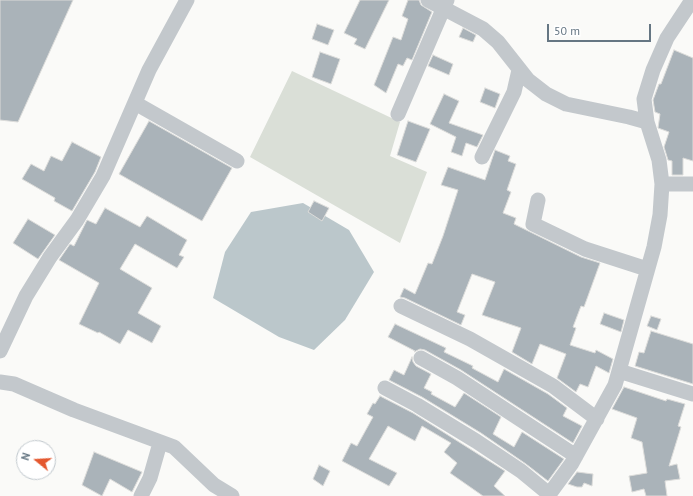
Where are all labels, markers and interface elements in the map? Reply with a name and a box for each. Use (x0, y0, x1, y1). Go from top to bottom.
scale bar (549, 16, 653, 42)
text: 50 m (554, 23, 580, 38)
north arrow (16, 440, 56, 480)
text: N (18, 451, 33, 462)

